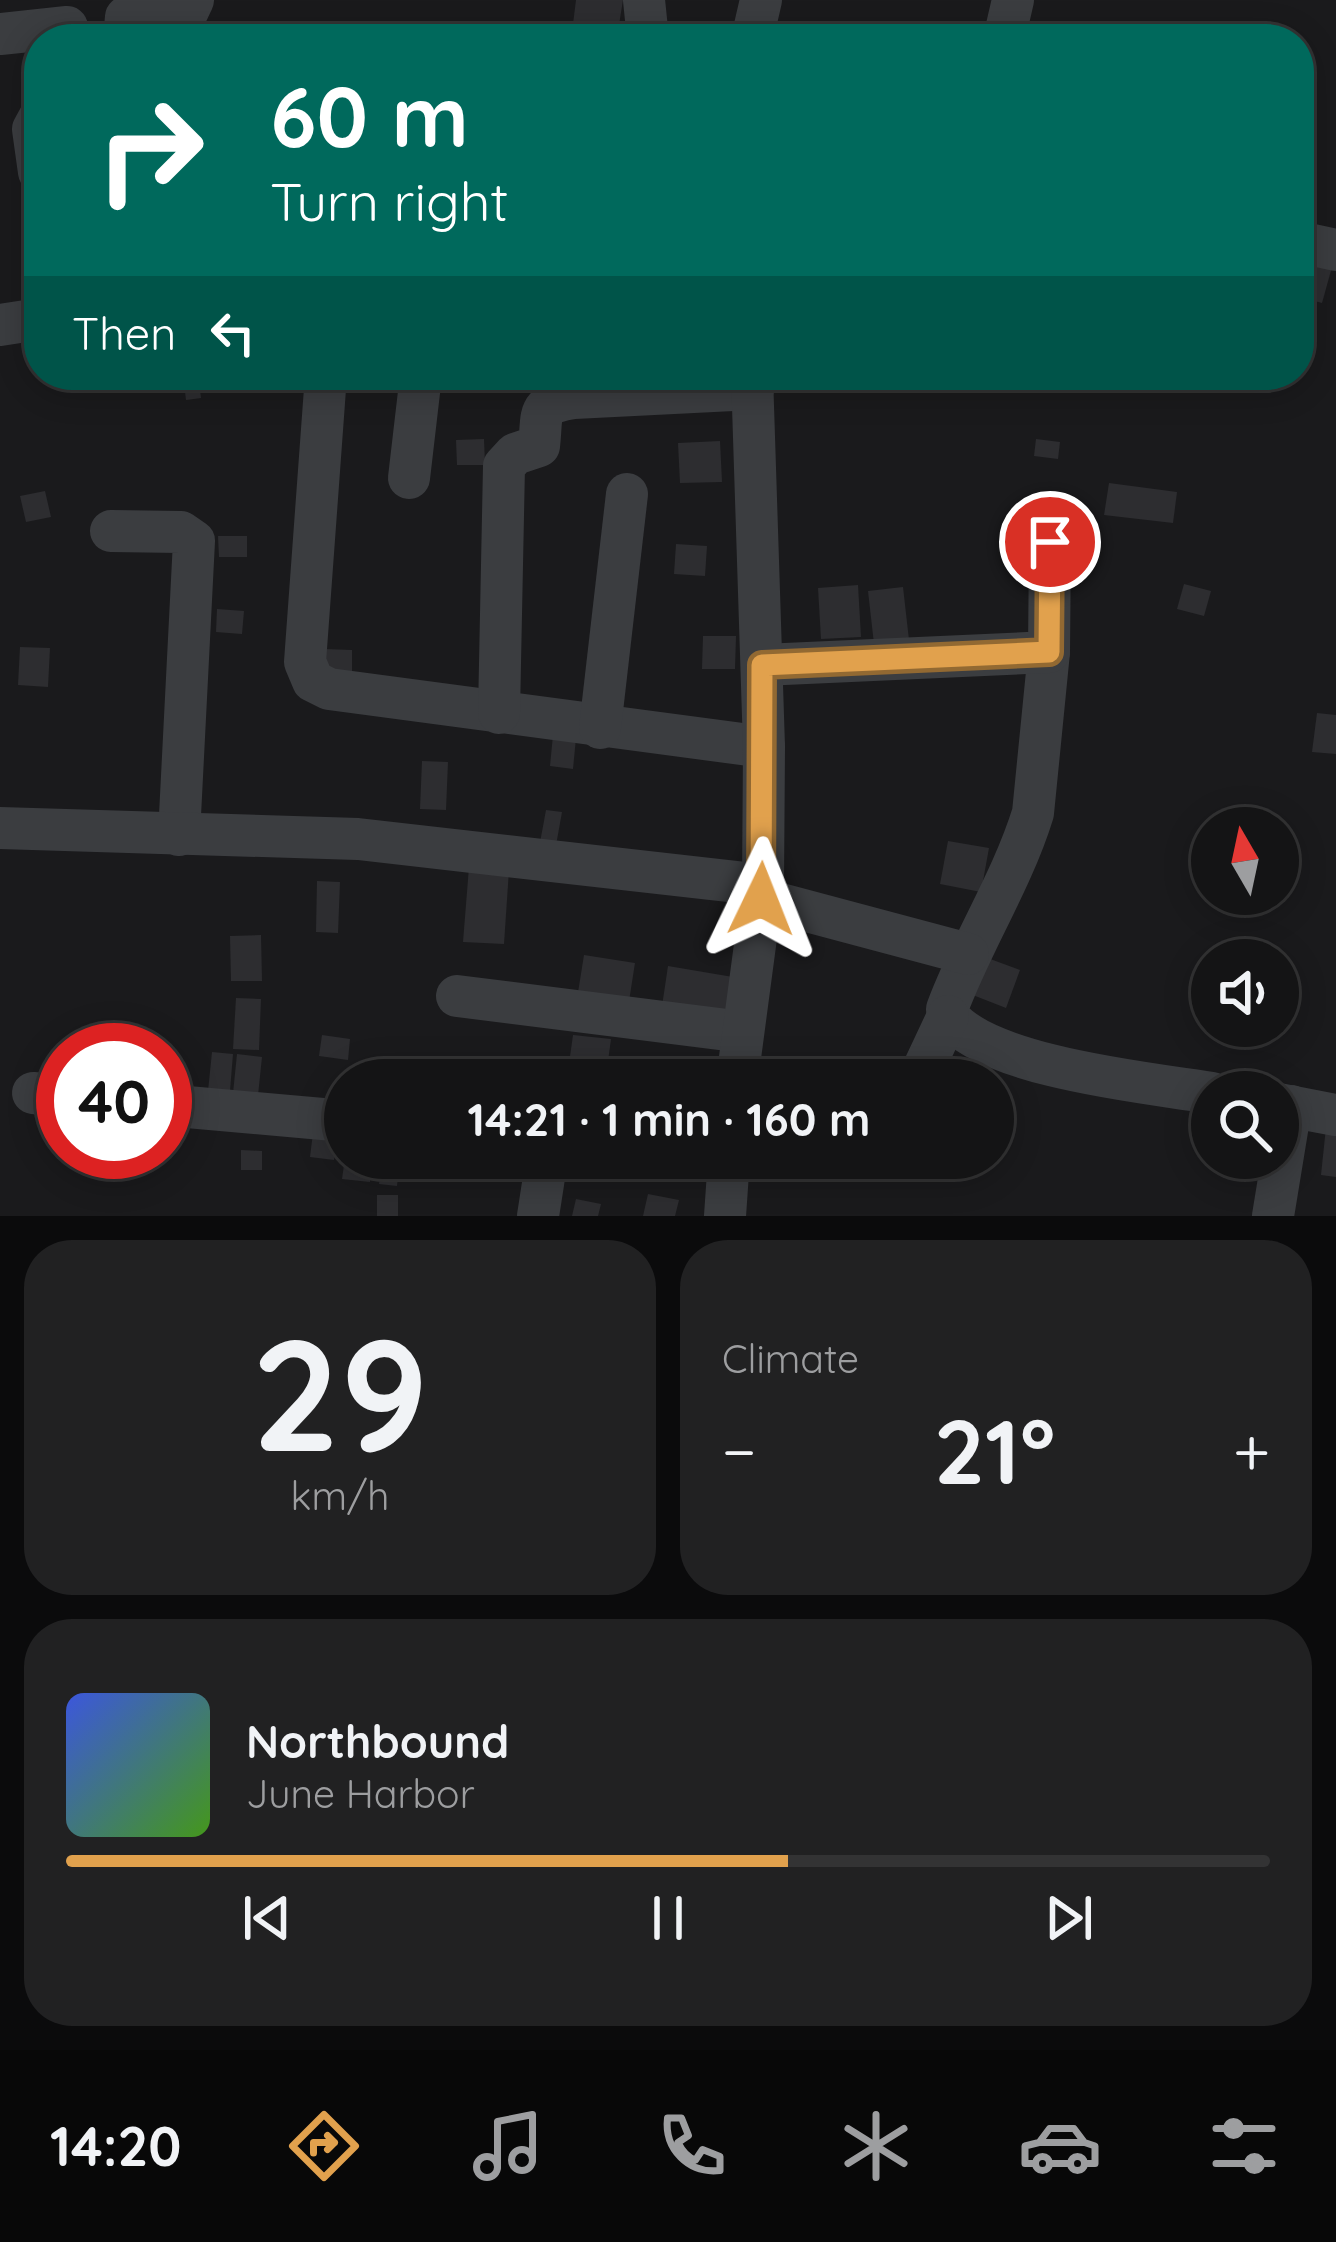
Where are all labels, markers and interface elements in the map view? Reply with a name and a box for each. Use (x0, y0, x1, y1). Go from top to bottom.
text: 60 m (270, 63, 469, 168)
icon: right (72, 72, 228, 228)
text: Turn right (270, 167, 509, 235)
icon: left (200, 300, 266, 366)
text: Then (72, 305, 176, 361)
pin (999, 491, 1101, 593)
icon: arrive (1017, 509, 1083, 575)
north arrow (1191, 807, 1299, 915)
map controls (1191, 807, 1299, 1179)
position arrow (698, 836, 824, 962)
button: sound (1191, 939, 1299, 1047)
speed limit sign: 40 (36, 1023, 192, 1179)
button: search (1191, 1071, 1299, 1179)
text: 14:21 · 1 min · 160 m (468, 1091, 870, 1147)
text: 29 (251, 1295, 429, 1490)
text: Climate (722, 1334, 859, 1383)
text: 21° (934, 1394, 1055, 1507)
text: − (722, 1409, 756, 1492)
text: + (1233, 1409, 1270, 1492)
text: km/h (291, 1471, 389, 1520)
text: Northbound (246, 1713, 509, 1769)
text: June Harbor (246, 1769, 475, 1818)
icon: previous (234, 1885, 300, 1951)
icon: pause (635, 1885, 701, 1951)
icon: next (1036, 1885, 1102, 1951)
icon: directions (282, 2104, 366, 2188)
icon: music (466, 2104, 550, 2188)
icon: phone (650, 2104, 734, 2188)
icon: climate (834, 2104, 918, 2188)
icon: car (1018, 2104, 1102, 2188)
icon: filters (1202, 2104, 1286, 2188)
text: 14:20 (50, 2112, 181, 2180)

